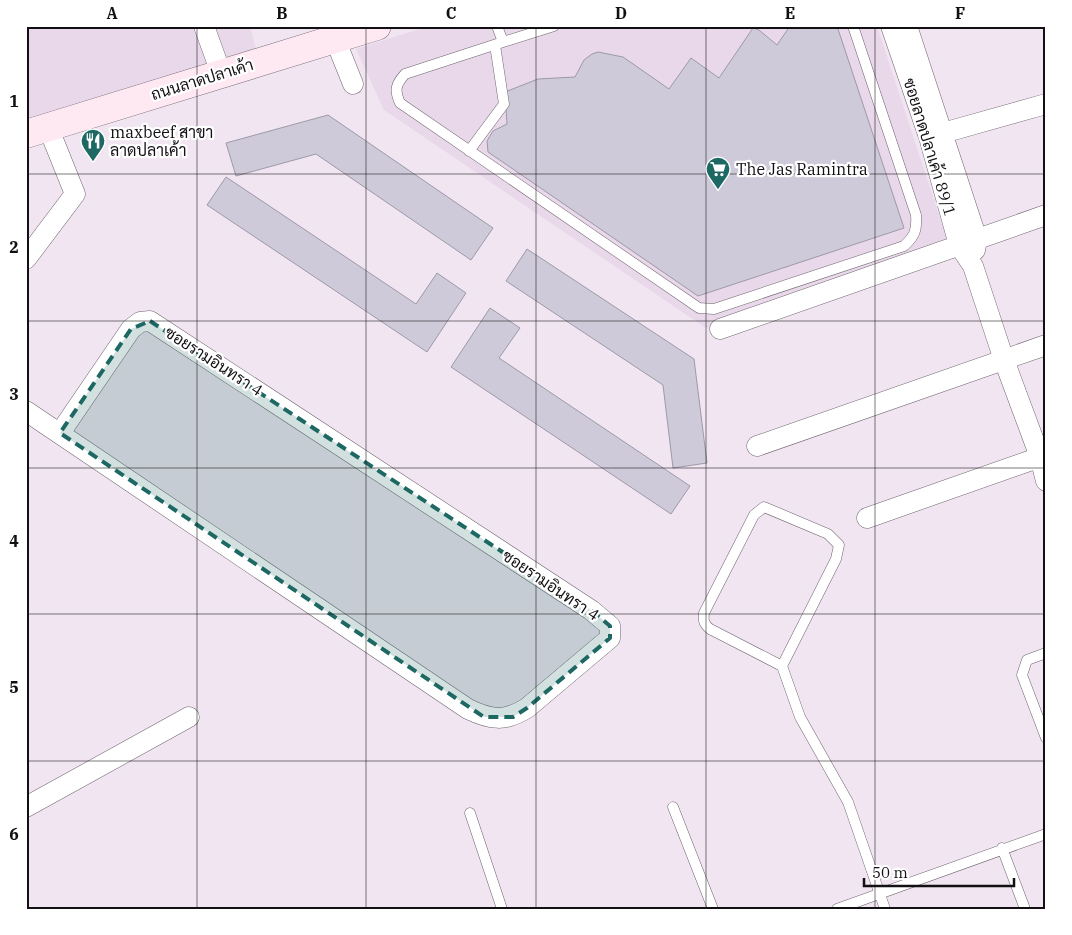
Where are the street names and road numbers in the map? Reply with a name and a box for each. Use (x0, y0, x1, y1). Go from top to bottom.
street label: ถนนลาดปลาเค้า (148, 54, 256, 104)
street label: ซอยลาดปลาเค้า 89/1 (900, 76, 960, 218)
street label: ซอยรามอินทรา 4 (161, 322, 267, 400)
street label: ซอยรามอินทรา 4 (499, 545, 603, 625)

